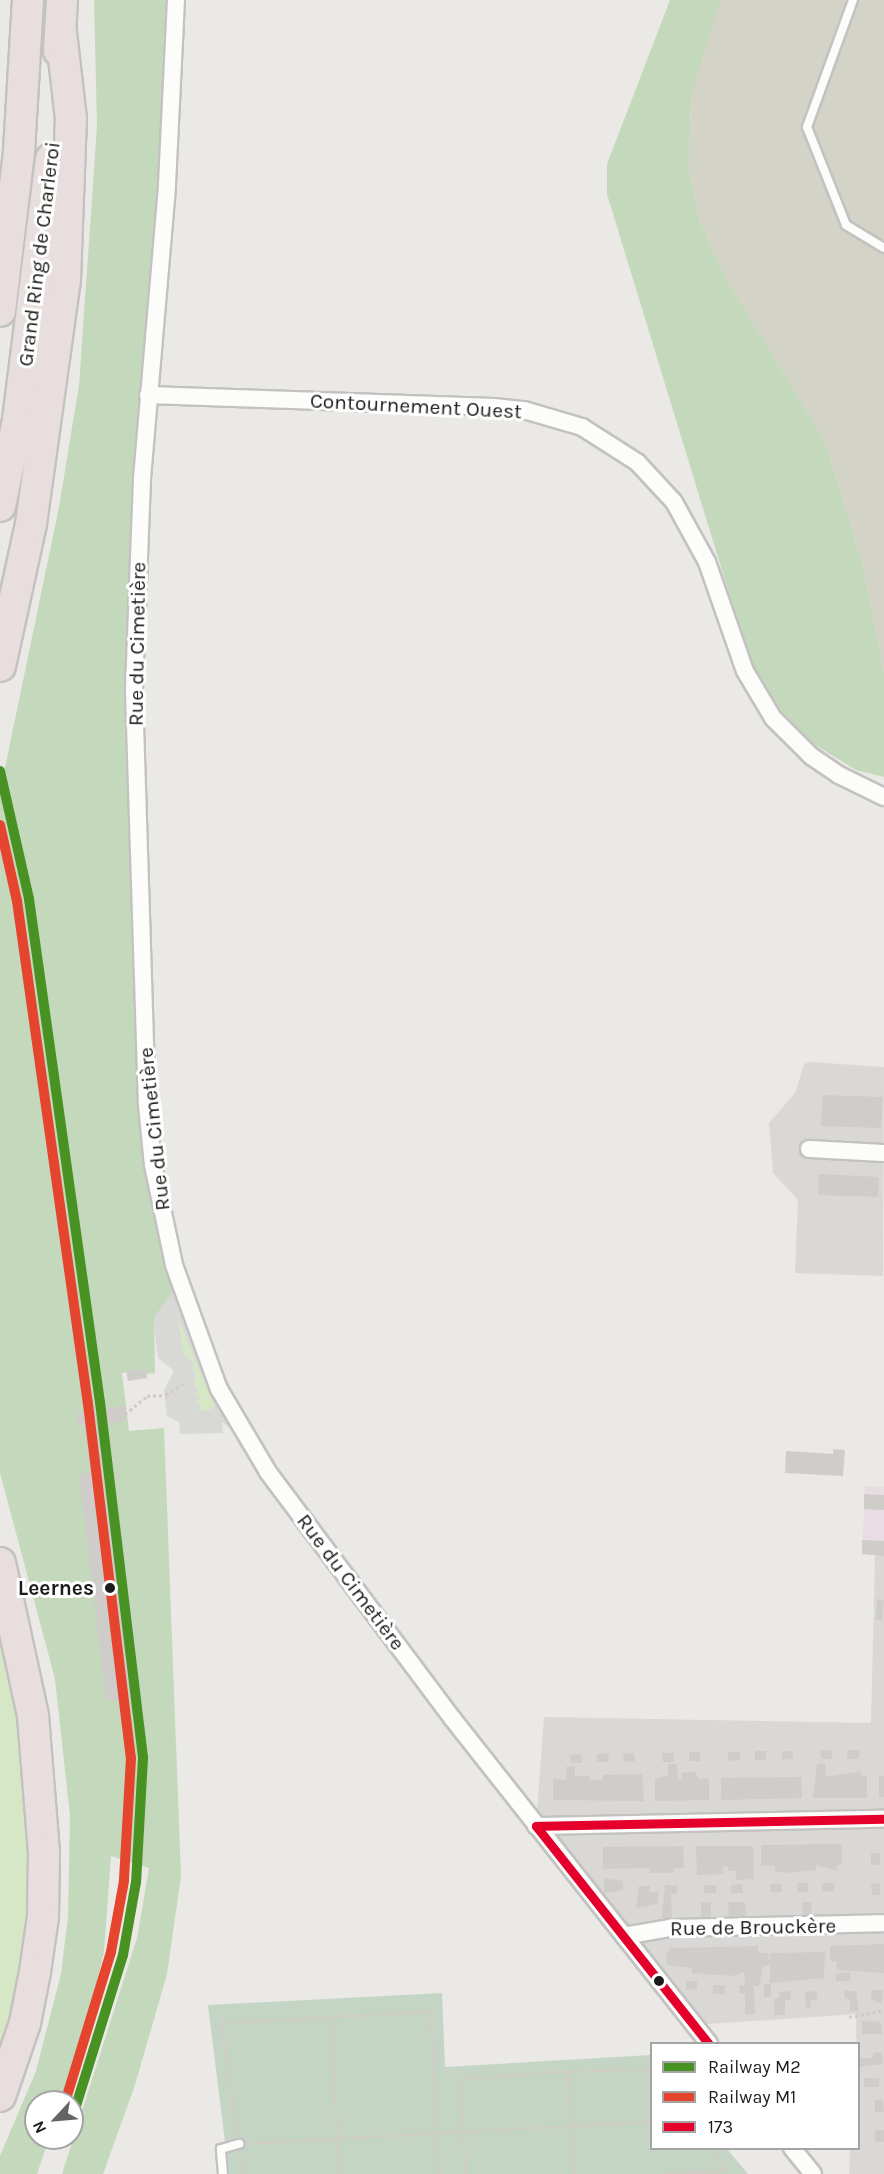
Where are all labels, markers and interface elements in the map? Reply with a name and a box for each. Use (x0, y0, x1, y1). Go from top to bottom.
street label: Grand Ring de Charleroi (13, 140, 65, 368)
street label: Contournement Ouest (309, 388, 523, 424)
street label: Rue du Cimetière (123, 562, 151, 726)
street label: Rue du Cimetière (133, 1046, 175, 1212)
street label: Rue du Cimetière (291, 1509, 411, 1655)
place label: Leernes (18, 1575, 94, 1601)
marker: Leernes (99, 1577, 121, 1599)
street label: Rue de Brouckère (670, 1913, 836, 1941)
unlabelled marker (653, 1975, 665, 1987)
legend (650, 2042, 860, 2150)
text: Railway M2 (708, 2056, 801, 2078)
text: Railway M1 (708, 2086, 796, 2108)
north arrow (24, 2090, 84, 2150)
text: 173 (708, 2116, 733, 2138)
text: N (28, 2118, 50, 2137)

